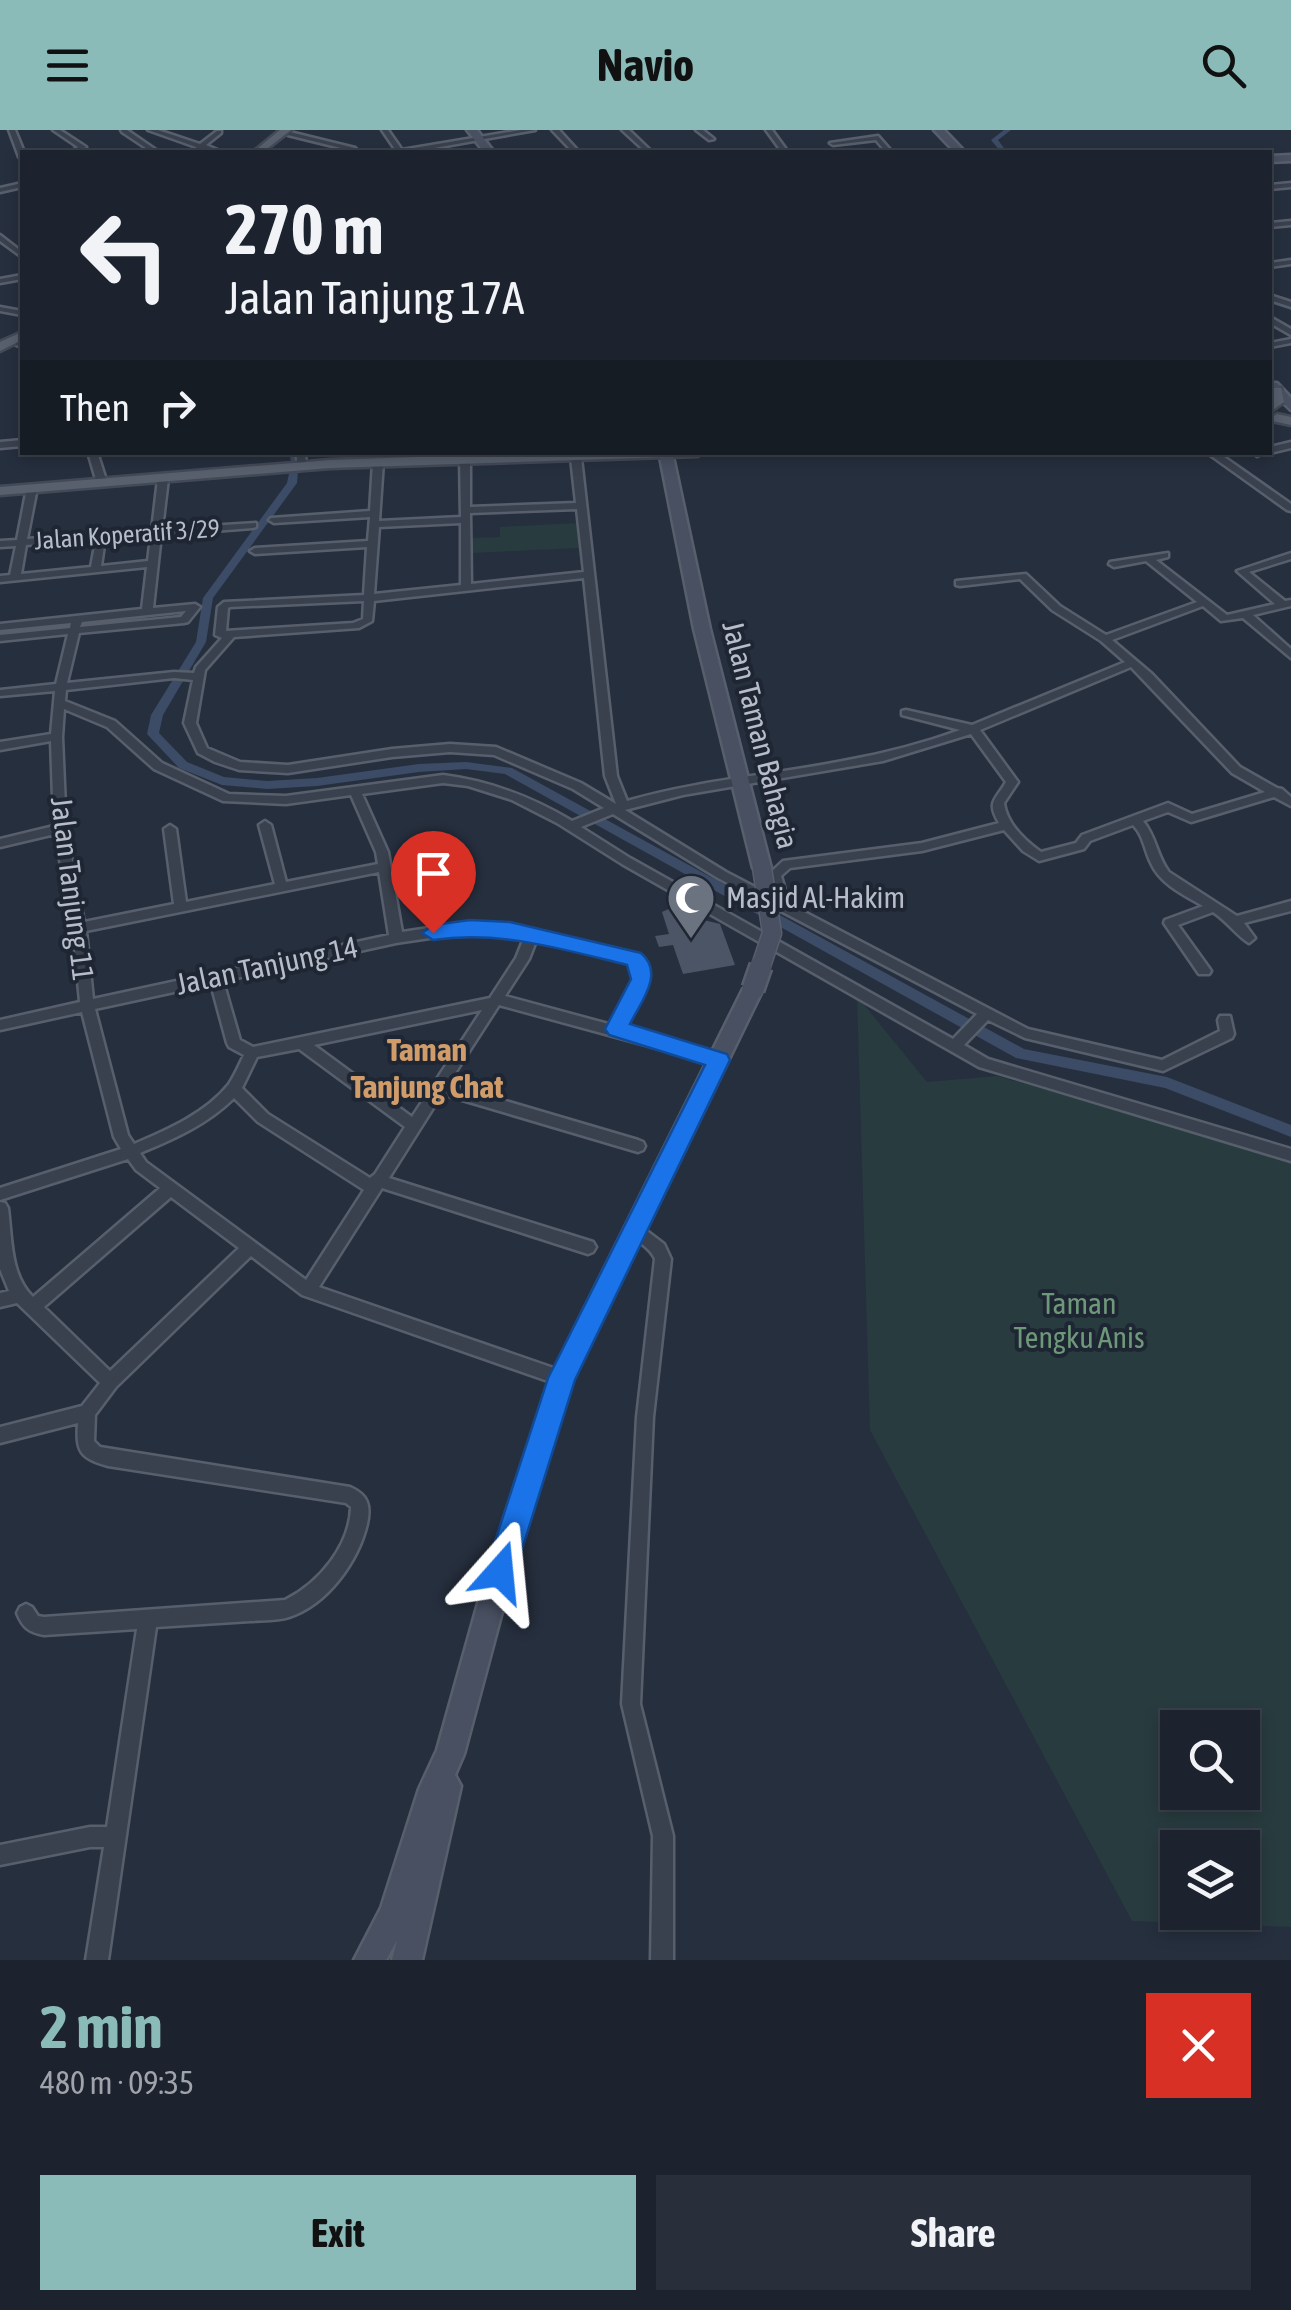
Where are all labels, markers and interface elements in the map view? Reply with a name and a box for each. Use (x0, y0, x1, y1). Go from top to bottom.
icon: menu (40, 38, 95, 93)
icon: search (1196, 38, 1251, 93)
text: Navio (597, 39, 694, 91)
text: 270 m (225, 189, 384, 269)
icon: left (60, 190, 190, 320)
text: Jalan Tanjung 17A (225, 272, 524, 324)
icon: right (150, 380, 205, 435)
text: Then (60, 386, 130, 429)
street label: Jalan Koperatif 3/29 (33, 514, 221, 554)
street label: Jalan Taman Bahagia (716, 617, 806, 852)
street label: Jalan Tanjung 11 (45, 795, 101, 983)
pin (391, 831, 476, 934)
icon: arrive (406, 846, 461, 901)
mosque icon: Masjid Al-Hakim (665, 872, 717, 940)
place label: Masjid Al-Hakim (726, 880, 905, 914)
street label: Jalan Tanjung 14 (173, 929, 361, 1001)
district label: Taman Tanjung Chat (351, 1031, 504, 1105)
park label: Taman Tengku Anis (1014, 1286, 1144, 1354)
position arrow (448, 1520, 552, 1624)
map controls (1160, 1710, 1260, 1930)
button: search (1160, 1710, 1260, 1810)
button: layers (1160, 1830, 1260, 1930)
text: 2 min (40, 1992, 163, 2061)
button: close (1146, 1993, 1251, 2098)
text: 480 m · 09:35 (40, 2064, 194, 2101)
button: Exit (40, 2175, 636, 2290)
button: Share (656, 2175, 1251, 2290)

